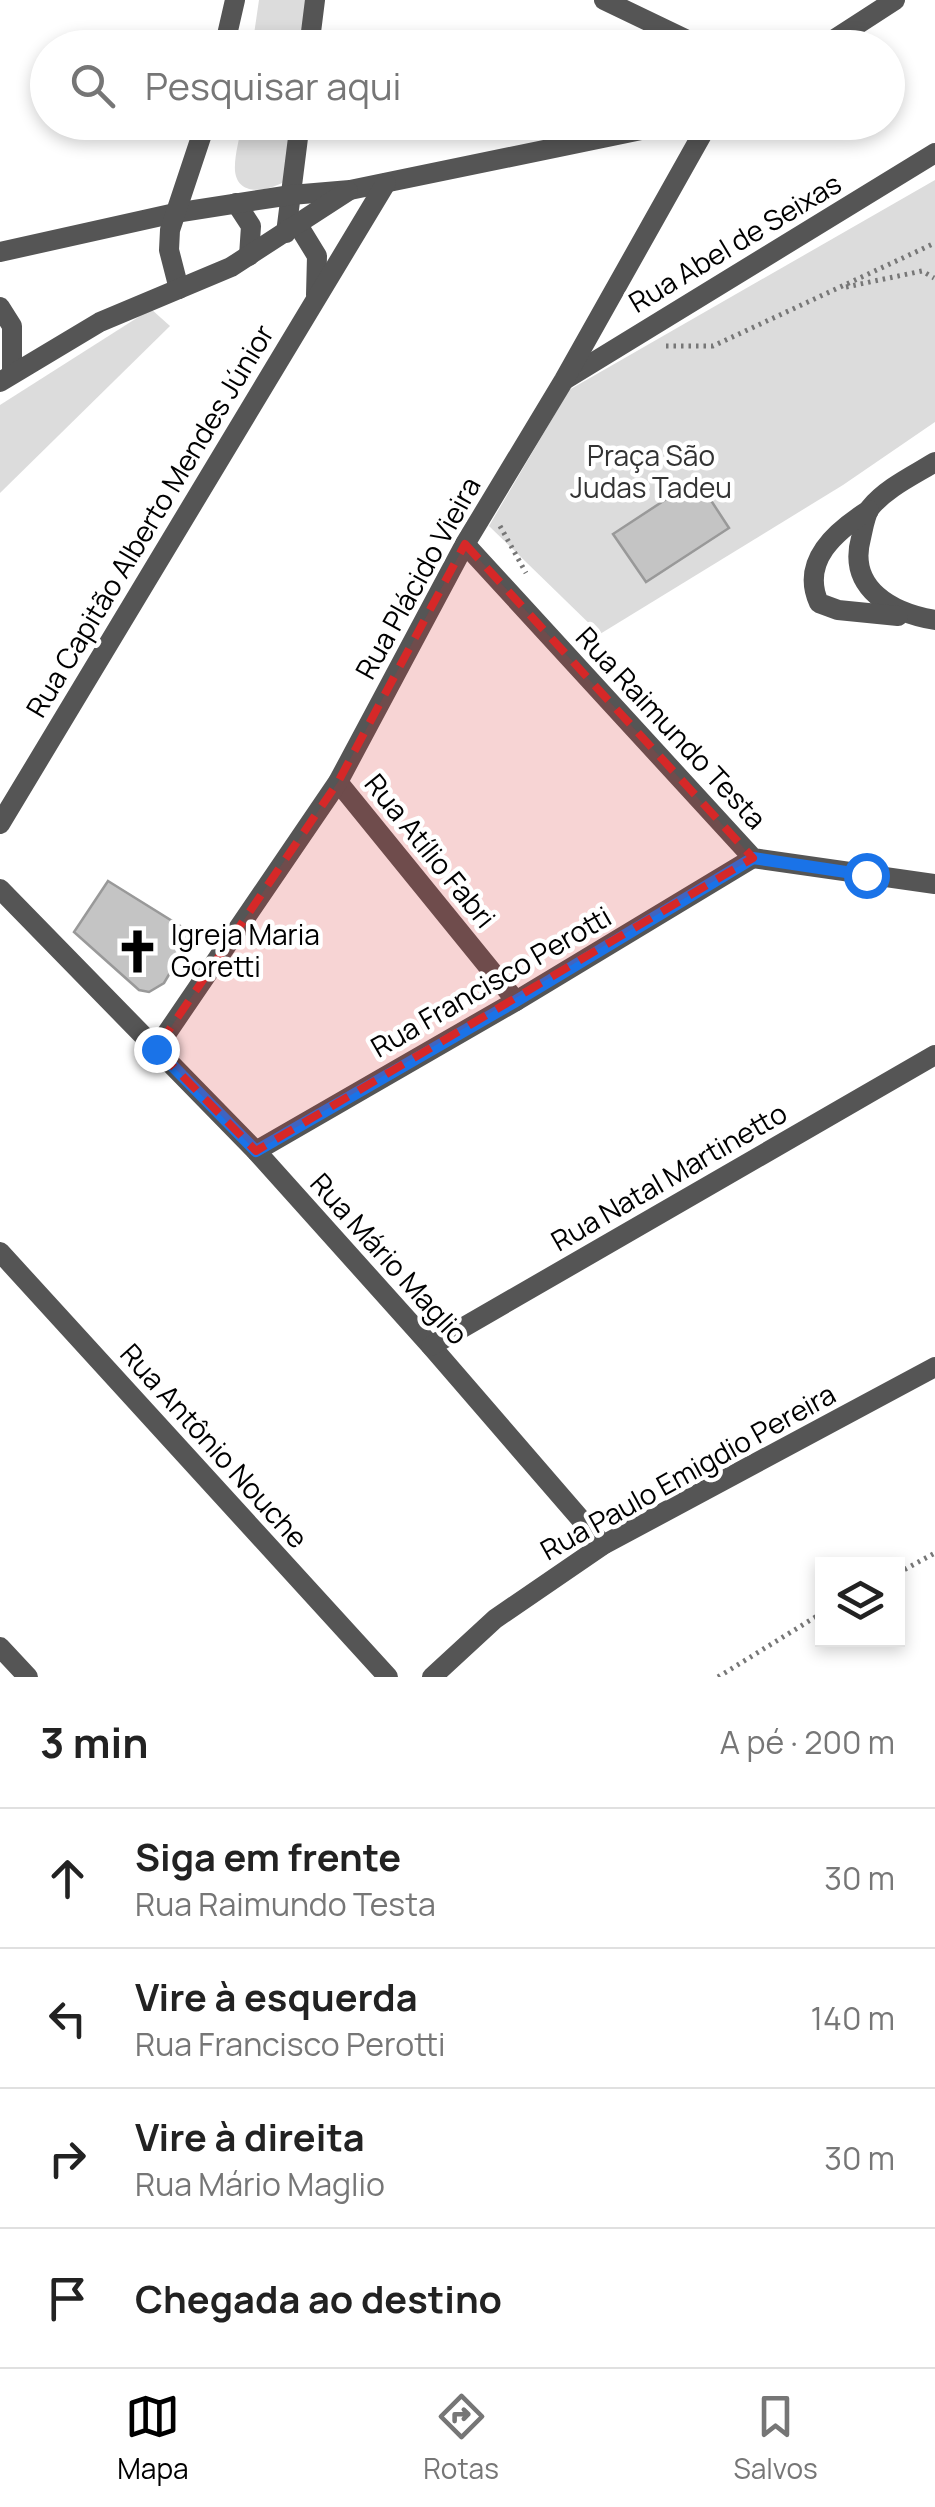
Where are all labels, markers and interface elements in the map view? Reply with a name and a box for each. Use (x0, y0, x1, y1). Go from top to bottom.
search box (30, 30, 905, 140)
icon: search (65, 58, 120, 113)
text: Pesquisar aqui (145, 59, 401, 111)
street label: Rua Abel de Seixas (621, 164, 848, 321)
street label: Rua Capitão Alberto Mendes Júnior (16, 317, 282, 724)
park label: Praça São Judas Tadeu (570, 436, 732, 506)
street label: Rua Plácido Vieira (346, 470, 488, 685)
street label: Rua Raimundo Testa (568, 618, 775, 837)
street label: Rua Atílio Fabri (357, 765, 505, 935)
route start (844, 853, 890, 899)
street label: Rua Francisco Perotti (363, 897, 618, 1065)
place label: Igreja Maria Goretti (171, 915, 320, 985)
church icon: Igreja Maria Goretti (114, 927, 162, 975)
route end (134, 1027, 180, 1073)
street label: Rua Natal Martinetto (544, 1093, 793, 1259)
street label: Rua Mário Maglio (302, 1164, 477, 1352)
street label: Rua Antônio Nouche (113, 1335, 317, 1556)
street label: Rua Paulo Emigdio Pereira (533, 1374, 842, 1568)
map controls (815, 1557, 905, 1647)
button: layers (815, 1557, 905, 1647)
text: 3 min (40, 1713, 149, 1771)
text: A pé · 200 m (720, 1720, 895, 1764)
text: Siga em frente (135, 1830, 401, 1882)
icon: ahead (40, 1851, 95, 1906)
text: 30 m (824, 1856, 895, 1900)
text: Rua Raimundo Testa (135, 1882, 436, 1926)
text: Vire à esquerda (135, 1970, 418, 2022)
icon: left (40, 1991, 95, 2046)
text: 140 m (811, 1996, 895, 2040)
text: Rua Francisco Perotti (135, 2022, 445, 2066)
text: Vire à direita (135, 2110, 365, 2162)
icon: right (40, 2131, 95, 2186)
text: 30 m (824, 2136, 895, 2180)
text: Rua Mário Maglio (135, 2162, 385, 2206)
icon: arrive (40, 2271, 95, 2326)
text: Chegada ao destino (135, 2272, 502, 2324)
tab: Mapa (117, 2389, 189, 2487)
tab: Rotas (423, 2389, 499, 2487)
tab: Salvos (734, 2389, 818, 2487)

